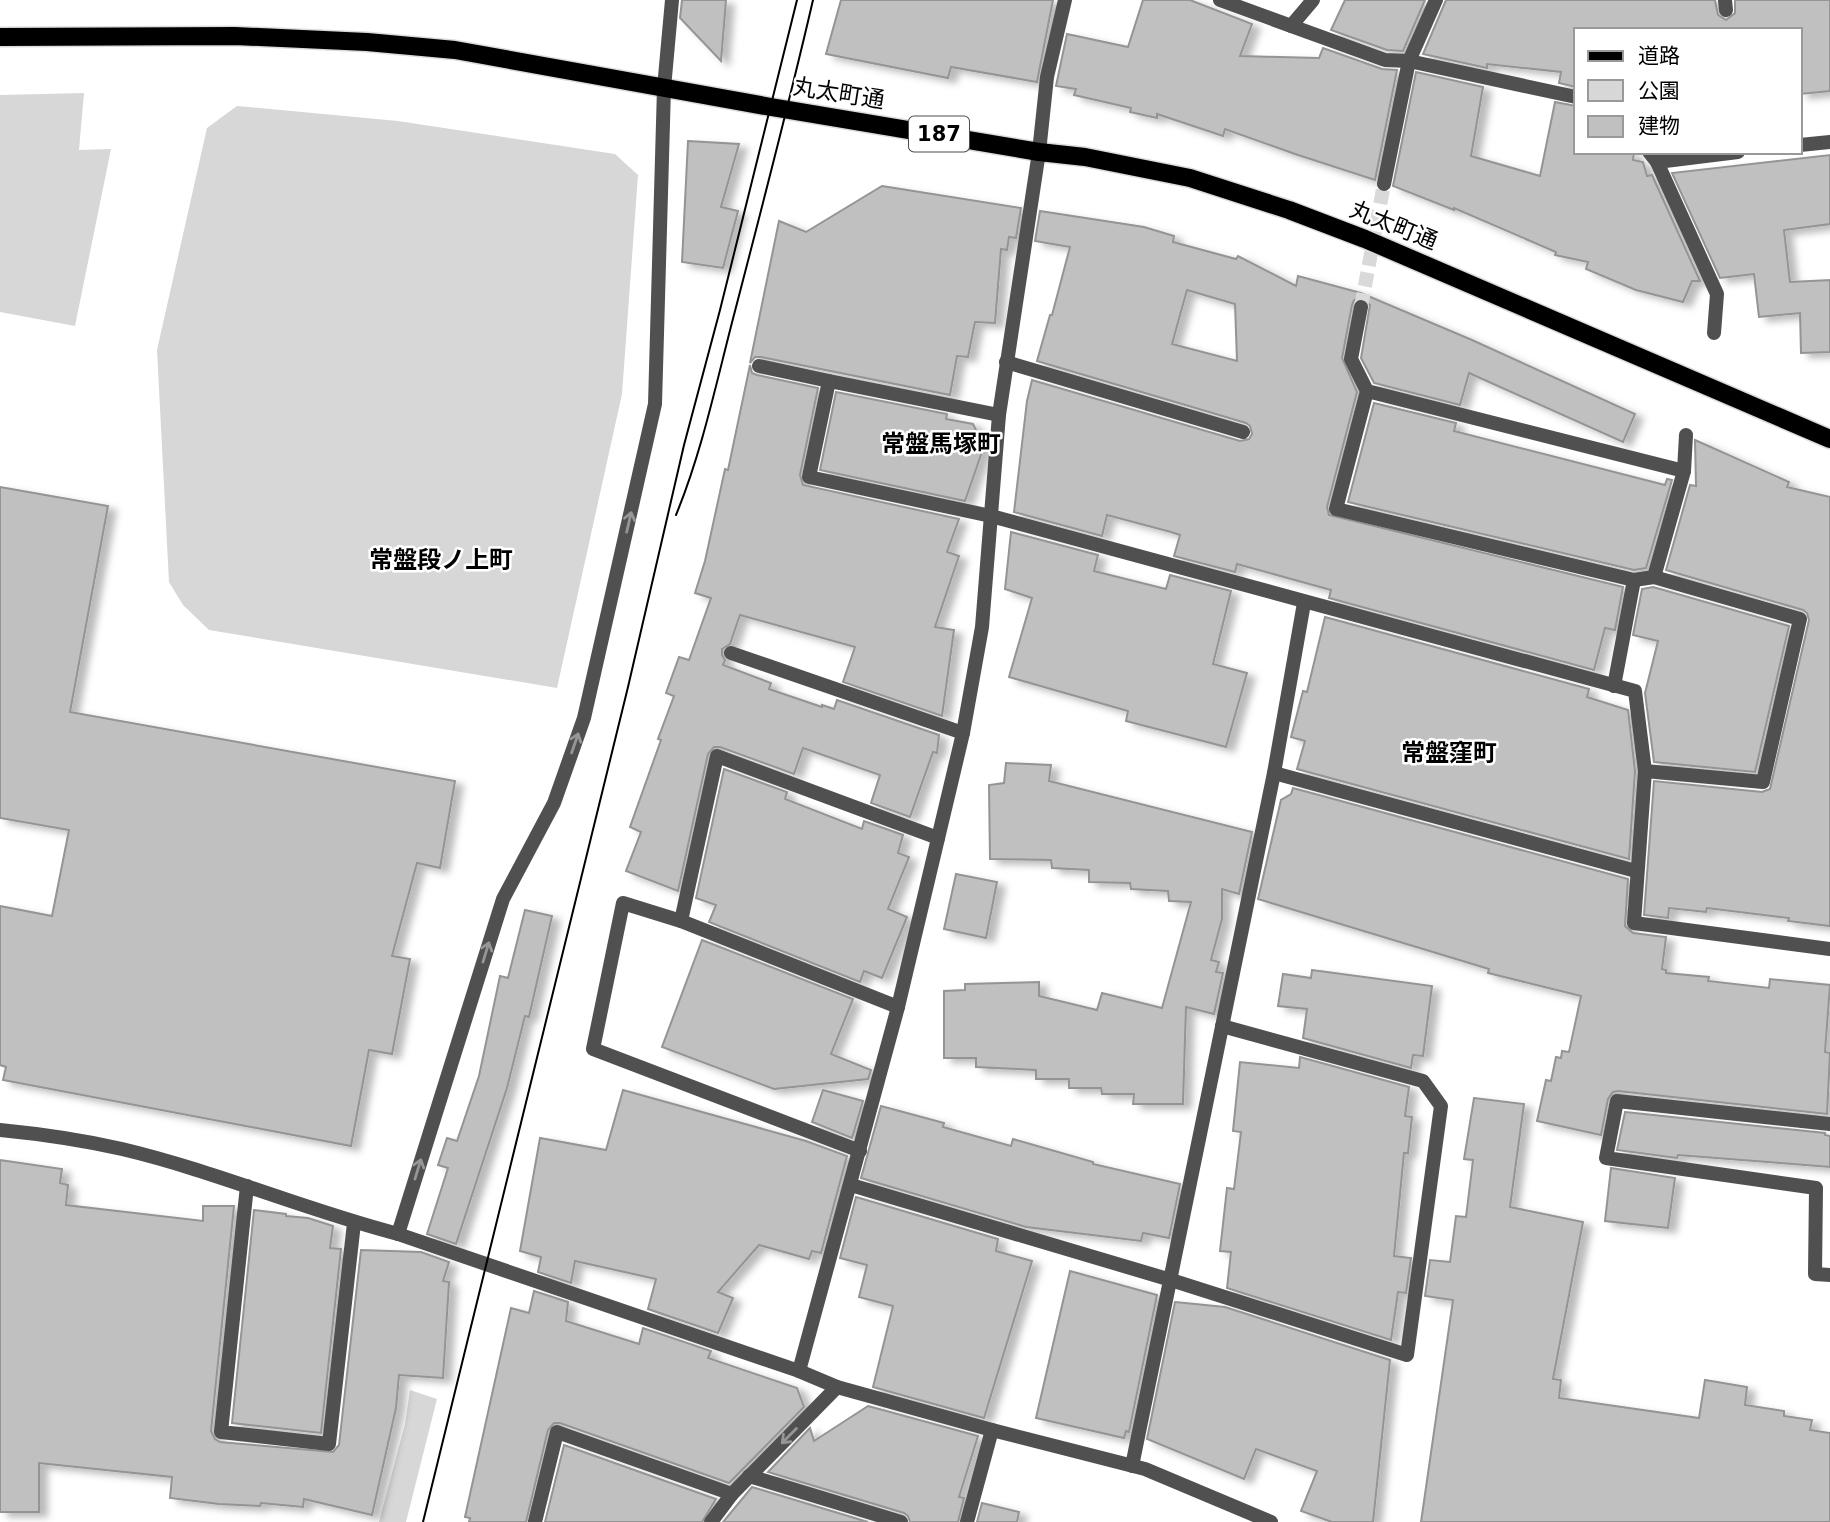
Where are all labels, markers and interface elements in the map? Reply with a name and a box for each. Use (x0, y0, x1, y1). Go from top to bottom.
legend (1574, 28, 1802, 154)
text: 道路 (1638, 44, 1680, 68)
street label: 丸太町通 (792, 73, 886, 113)
text: 公園 (1638, 79, 1680, 103)
text: 建物 (1638, 114, 1680, 138)
road number: 187 (909, 116, 969, 152)
street label: 丸太町通 (1346, 196, 1442, 254)
district label: 常盤馬塚町 (881, 430, 1001, 458)
one-way arrow (622, 511, 636, 534)
district label: 常盤段ノ上町 (369, 546, 513, 574)
one-way arrow (570, 733, 582, 755)
district label: 常盤窪町 (1401, 739, 1497, 767)
one-way arrow (481, 941, 494, 963)
one-way arrow (412, 1158, 425, 1180)
one-way arrow (781, 1427, 798, 1444)

